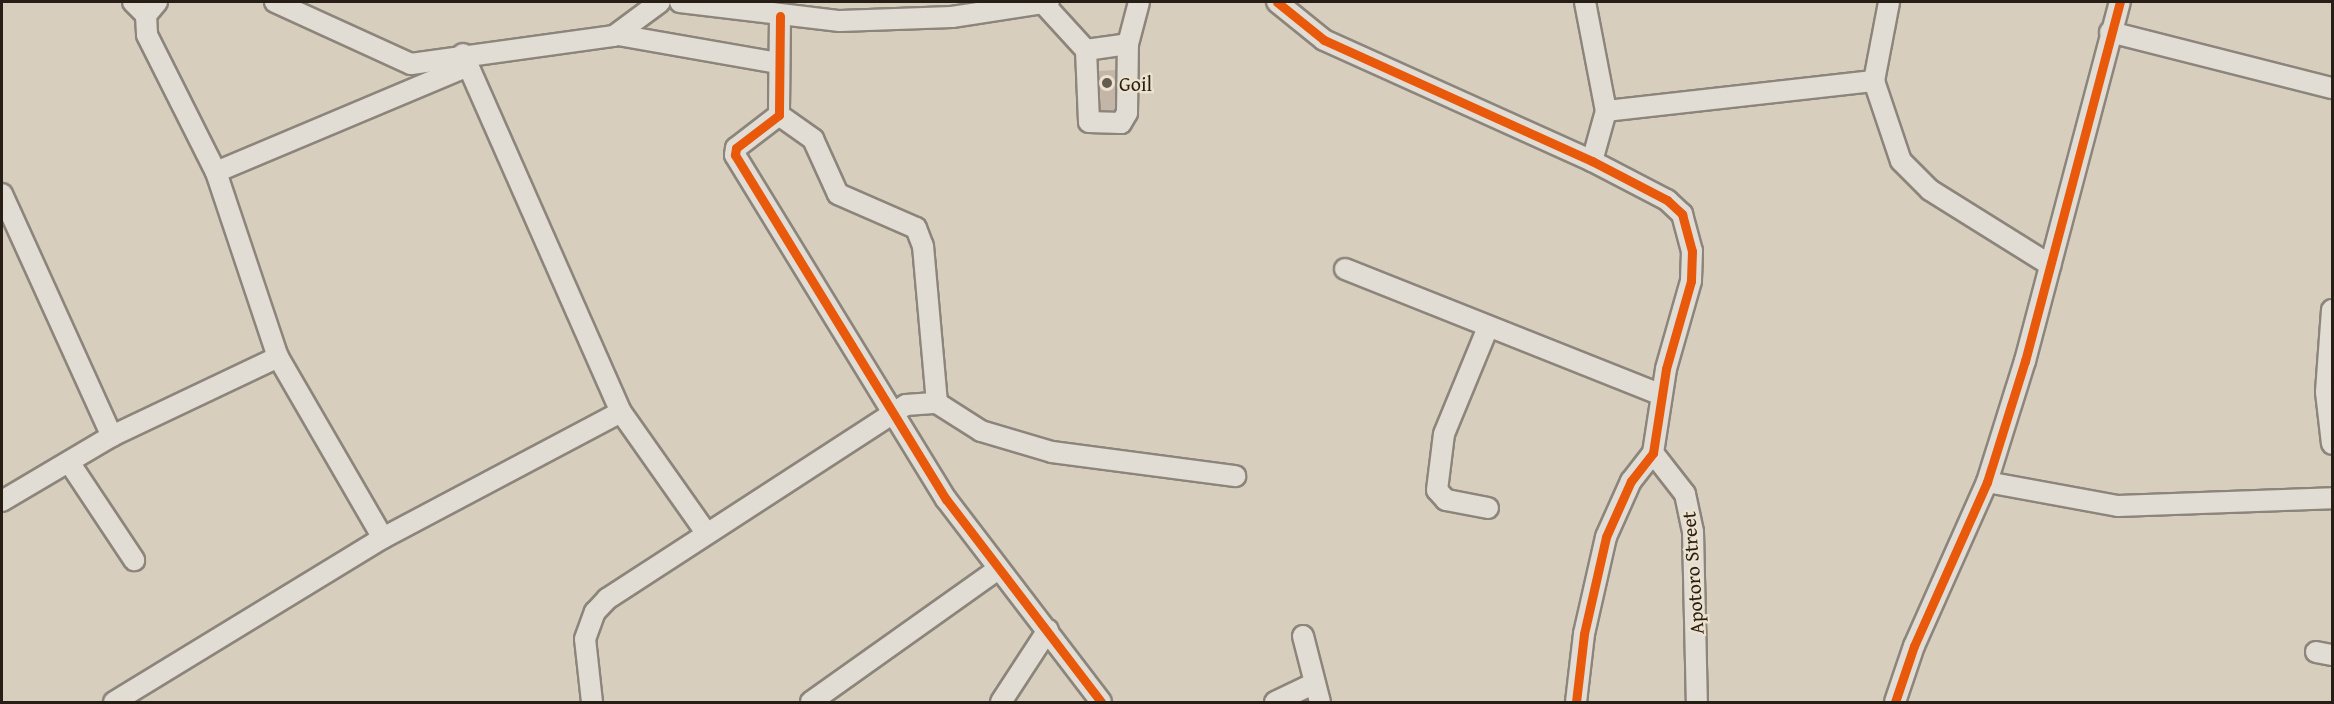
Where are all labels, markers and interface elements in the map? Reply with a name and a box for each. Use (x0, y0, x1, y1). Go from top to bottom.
place label: Goil (1119, 71, 1152, 95)
marker: Goil (1100, 76, 1114, 90)
street label: Apotoro Street (1676, 511, 1708, 635)

